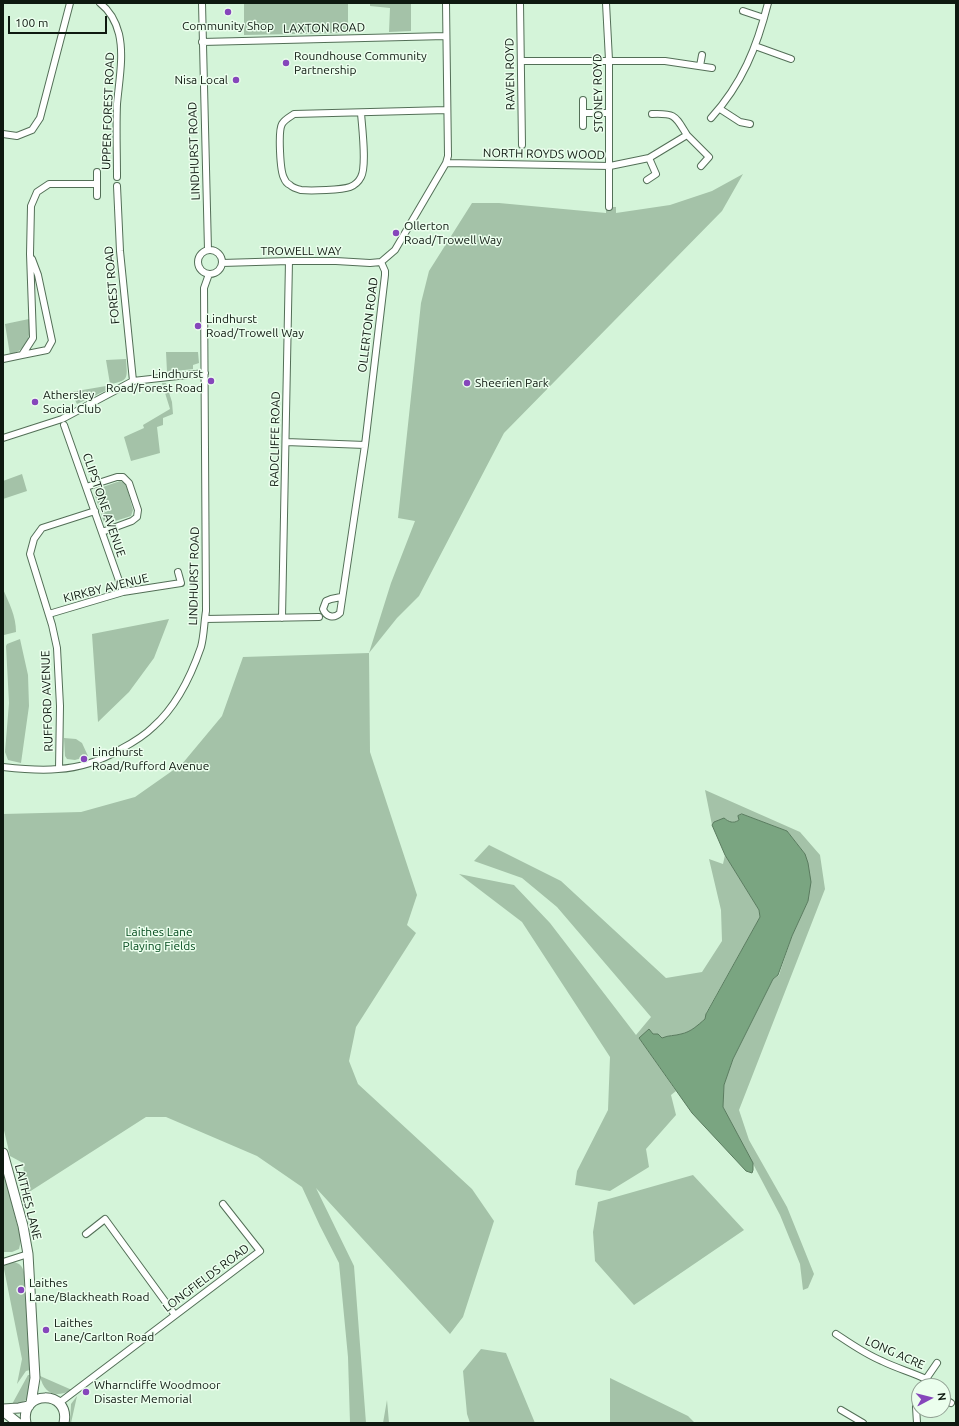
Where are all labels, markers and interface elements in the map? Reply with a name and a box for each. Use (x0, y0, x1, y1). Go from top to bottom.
marker: Community Shop (223, 7, 233, 17)
scale bar (10, 8, 109, 34)
text: 100 m (15, 16, 48, 29)
place label: Community Shop (182, 19, 274, 33)
street label: LAXTON ROAD (283, 20, 365, 36)
street label: RAVEN ROYD (502, 38, 518, 110)
place label: Roundhouse Community Partnership (294, 49, 427, 77)
street label: UPPER FOREST ROAD (99, 52, 117, 170)
street label: STONEY ROYD (590, 53, 606, 133)
marker: Roundhouse Community Partnership (281, 58, 291, 68)
place label: Nisa Local (174, 73, 228, 87)
marker: Nisa Local (231, 75, 241, 85)
street label: LINDHURST ROAD (185, 101, 203, 201)
street label: NORTH ROYDS WOOD (483, 146, 605, 162)
place label: Ollerton Road/Trowell Way (404, 219, 502, 247)
marker: Ollerton Road/Trowell Way (391, 228, 401, 238)
street label: TROWELL WAY (260, 244, 342, 258)
street label: FOREST ROAD (101, 245, 123, 325)
street label: OLLERTON ROAD (355, 277, 381, 373)
place label: Lindhurst Road/Trowell Way (206, 312, 304, 340)
marker: Lindhurst Road/Trowell Way (193, 321, 203, 331)
place label: Lindhurst Road/Forest Road (106, 367, 203, 395)
marker: Lindhurst Road/Forest Road (206, 376, 216, 386)
place label: Sheerien Park (475, 376, 549, 390)
marker: Sheerien Park (462, 378, 472, 388)
place label: Athersley Social Club (43, 388, 101, 416)
street label: RADCLIFFE ROAD (267, 391, 283, 487)
marker: Athersley Social Club (30, 397, 40, 407)
street label: CLIPSTONE AVENUE (79, 451, 129, 559)
street label: LINDHURST ROAD (186, 526, 202, 626)
street label: KIRKBY AVENUE (62, 570, 150, 606)
street label: RUFFORD AVENUE (38, 650, 56, 752)
place label: Lindhurst Road/Rufford Avenue (92, 745, 209, 773)
marker: Lindhurst Road/Rufford Avenue (79, 754, 89, 764)
park label: Laithes Lane Playing Fields (123, 925, 195, 953)
street label: LAITHES LANE (12, 1163, 44, 1241)
street label: LONGFIELDS ROAD (160, 1241, 252, 1315)
place label: Laithes Lane/Blackheath Road (29, 1276, 149, 1304)
marker: Laithes Lane/Blackheath Road (16, 1285, 26, 1295)
place label: Laithes Lane/Carlton Road (54, 1316, 154, 1344)
marker: Laithes Lane/Carlton Road (41, 1325, 51, 1335)
street label: LONG ACRE (863, 1333, 927, 1373)
place label: Wharncliffe Woodmoor Disaster Memorial (94, 1378, 221, 1406)
north arrow (911, 1378, 951, 1418)
marker: Wharncliffe Woodmoor Disaster Memorial (81, 1387, 91, 1397)
text: N (935, 1392, 948, 1401)

